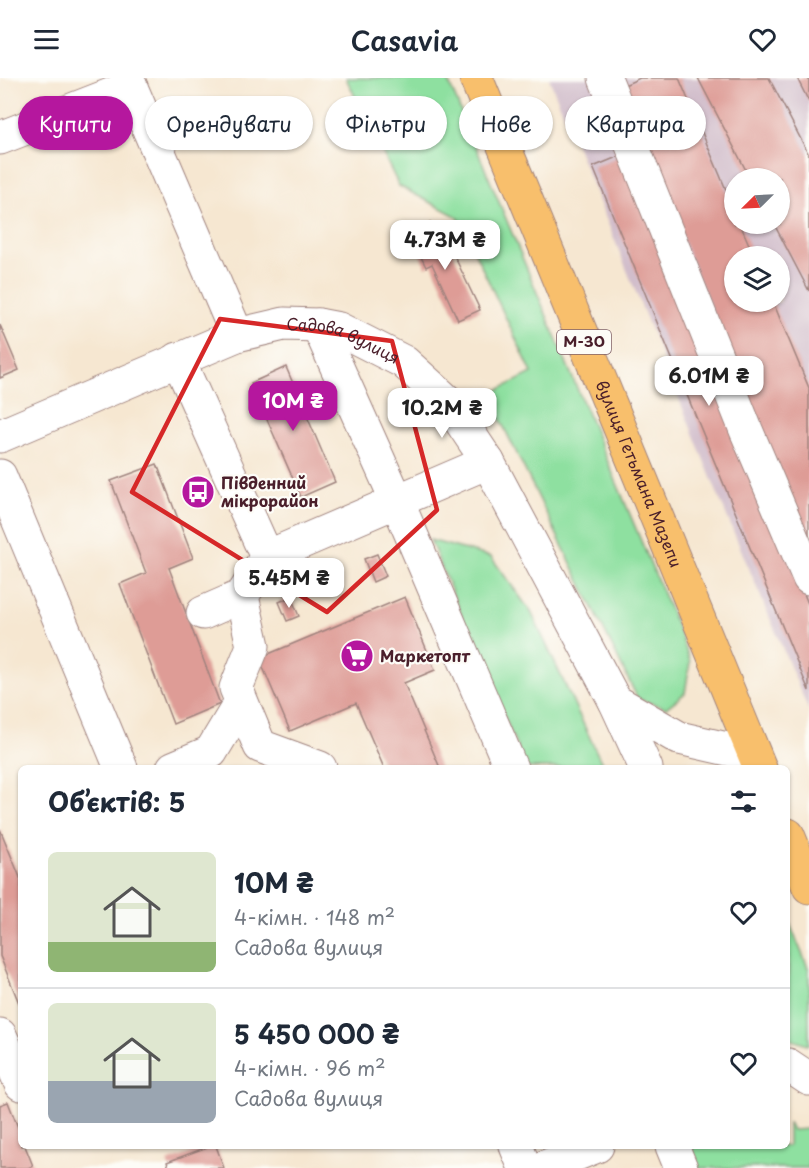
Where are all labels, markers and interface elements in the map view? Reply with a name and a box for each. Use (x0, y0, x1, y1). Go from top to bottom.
text: Casavia (351, 19, 458, 60)
icon: menu (30, 23, 63, 56)
icon: heart (746, 23, 779, 56)
chip: Купити (18, 96, 133, 150)
chip: Орендувати (145, 96, 313, 150)
chip: Фільтри (325, 96, 447, 150)
chip: Нове (459, 96, 553, 150)
chip: Квартира (565, 96, 706, 150)
north arrow (724, 168, 790, 234)
map controls (724, 168, 790, 312)
pin: 4.73M ₴ (390, 220, 500, 271)
text: 4.73M ₴ (404, 224, 486, 254)
button: layers (724, 246, 790, 312)
street label: Садова вулиця (286, 311, 404, 369)
road number: М-30 (557, 330, 611, 354)
pin: 6.01M ₴ (654, 356, 764, 407)
text: 6.01M ₴ (669, 360, 749, 390)
street label: вулиця Гетьмана Мазепи (591, 376, 689, 571)
pin: 10M ₴ (251, 381, 335, 432)
text: 10M ₴ (262, 385, 324, 415)
pin: 10.2M ₴ (387, 388, 497, 439)
text: 10.2M ₴ (402, 392, 482, 422)
place label: Південний мікрорайон (221, 470, 319, 512)
bus stop icon: Південний мікрорайон (180, 474, 216, 510)
pin: 5.45M ₴ (234, 558, 344, 609)
text: 5.45M ₴ (248, 562, 330, 592)
supermarket icon: Маркетопт (339, 638, 375, 674)
place label: Маркетопт (380, 643, 471, 667)
text: Об’єктів: 5 (48, 782, 186, 821)
icon: filters (727, 785, 760, 818)
text: 10M ₴ (234, 863, 314, 902)
icon: home (96, 876, 168, 948)
icon: heart (727, 896, 760, 929)
text: 4-кімн. · 148 m² (234, 902, 395, 932)
text: Садова вулиця (234, 932, 383, 962)
text: 5 450 000 ₴ (234, 1014, 400, 1053)
icon: home (96, 1027, 168, 1099)
icon: heart (727, 1047, 760, 1080)
text: 4-кімн. · 96 m² (234, 1053, 386, 1083)
text: Садова вулиця (234, 1083, 383, 1113)

